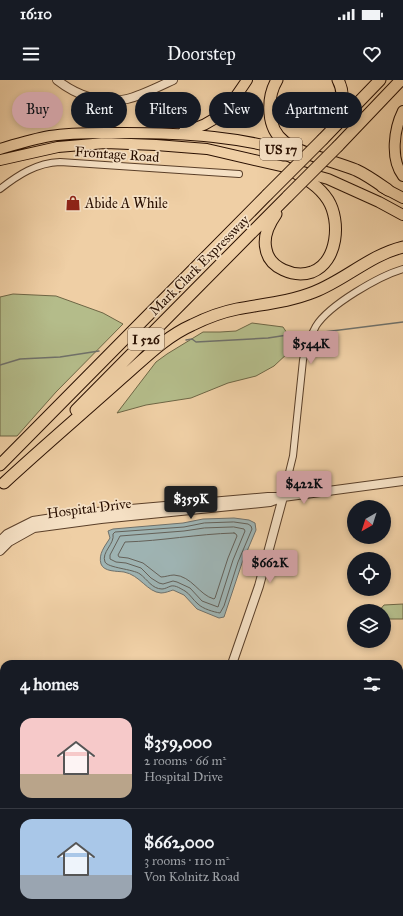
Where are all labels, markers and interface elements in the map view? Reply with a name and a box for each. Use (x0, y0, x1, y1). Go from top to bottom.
text: 16:10 (20, 5, 52, 23)
icon: menu (20, 43, 42, 65)
text: Doorstep (167, 43, 236, 65)
icon: heart (361, 43, 383, 65)
chip: Buy (12, 92, 63, 128)
chip: Rent (71, 92, 127, 128)
chip: Filters (135, 92, 201, 128)
chip: New (209, 92, 264, 128)
chip: Apartment (272, 92, 362, 128)
road number: US 17 (260, 138, 302, 160)
street label: Frontage Road (74, 143, 160, 166)
shop icon: Abide A While (64, 194, 82, 212)
place label: Abide A While (84, 195, 168, 212)
street label: Mark Clark Expressway (146, 211, 253, 319)
road number: I 526 (128, 328, 164, 350)
pin: $544K (283, 331, 339, 365)
text: $544K (292, 336, 330, 352)
pin: $422K (276, 471, 332, 505)
text: $422K (285, 476, 323, 492)
pin: $359K (163, 486, 219, 520)
text: $359K (173, 491, 209, 507)
street label: Hospital Drive (46, 495, 132, 522)
north arrow (347, 500, 391, 544)
map controls (347, 500, 391, 648)
pin: $662K (242, 550, 298, 584)
button: locate (347, 552, 391, 596)
text: $662K (252, 555, 288, 571)
button: layers (347, 604, 391, 648)
icon: filters (361, 673, 383, 695)
text: 4 homes (20, 674, 79, 695)
text: $359,000 (144, 732, 212, 753)
icon: home (52, 734, 100, 782)
text: 2 rooms · 66 m² (144, 753, 226, 769)
text: Hospital Drive (144, 769, 223, 785)
text: $662,000 (144, 832, 214, 853)
icon: home (52, 835, 100, 883)
text: 3 rooms · 110 m² (144, 853, 229, 869)
text: Von Kolnitz Road (144, 869, 239, 885)

